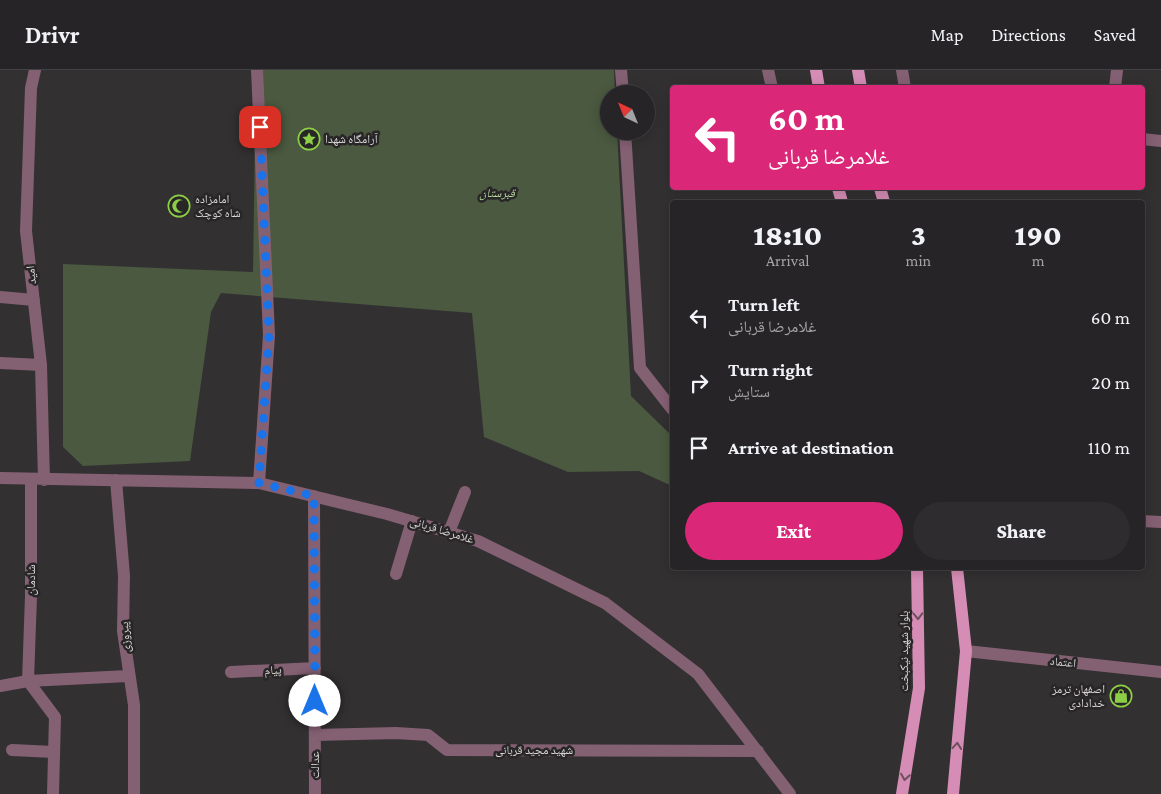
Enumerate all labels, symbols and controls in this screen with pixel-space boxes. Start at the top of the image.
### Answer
text: Drivr [25,21,80,48]
text: Map [931,25,963,45]
text: Directions [991,25,1066,45]
text: Saved [1094,25,1136,45]
north arrow [600,85,655,140]
map controls [600,85,655,140]
text: 60 m [768,99,845,138]
icon: left [685,105,750,170]
pin [239,106,281,148]
icon: arrive [246,113,274,141]
place icon: آرامگاه شهدا [297,127,321,151]
place label: آرامگاه شهدا [325,132,378,146]
text: غلامرضا قربانی [768,144,889,169]
park label: قبرستان [479,186,516,201]
place label: امامزاده شاه کوچک [195,192,241,220]
mosque icon: امامزاده شاه کوچک [167,194,191,218]
text: 18:10 [753,218,822,251]
text: 3 [911,218,926,251]
text: 190 [1014,218,1062,251]
text: Arrival [766,252,810,269]
text: min [906,252,931,269]
text: m [1032,252,1045,269]
street label: امید [23,265,39,285]
text: Turn left [728,294,800,315]
icon: left [685,304,713,332]
text: 60 m [1091,307,1130,328]
text: غلامرضا قربانی [728,318,816,335]
text: Turn right [728,359,813,380]
icon: right [685,369,713,397]
text: 20 m [1091,372,1130,393]
text: ستایش [728,383,770,400]
icon: arrive [685,434,713,462]
text: Arrive at destination [728,437,894,458]
text: 110 m [1088,437,1130,458]
button: Exit [685,502,903,560]
button: Share [913,502,1130,560]
street label: غلامرضا قربانی [408,514,476,547]
street label: شادمان [24,564,38,596]
street label: بلوار شهید نیکبخت [897,611,911,691]
one-way arrow [913,612,923,620]
street label: پیروزی [117,621,133,653]
street label: اعتماد [1049,654,1077,670]
street label: پیام [264,663,283,678]
position arrow [288,674,340,726]
place label: اصفهان ترمز خدادادی [1051,682,1105,710]
shop icon: اصفهان ترمز خدادادی [1109,684,1133,708]
one-way arrow [952,741,963,749]
street label: شهید مجید قربانی [495,743,573,757]
street label: عدالت [308,752,322,778]
one-way arrow [900,773,910,782]

